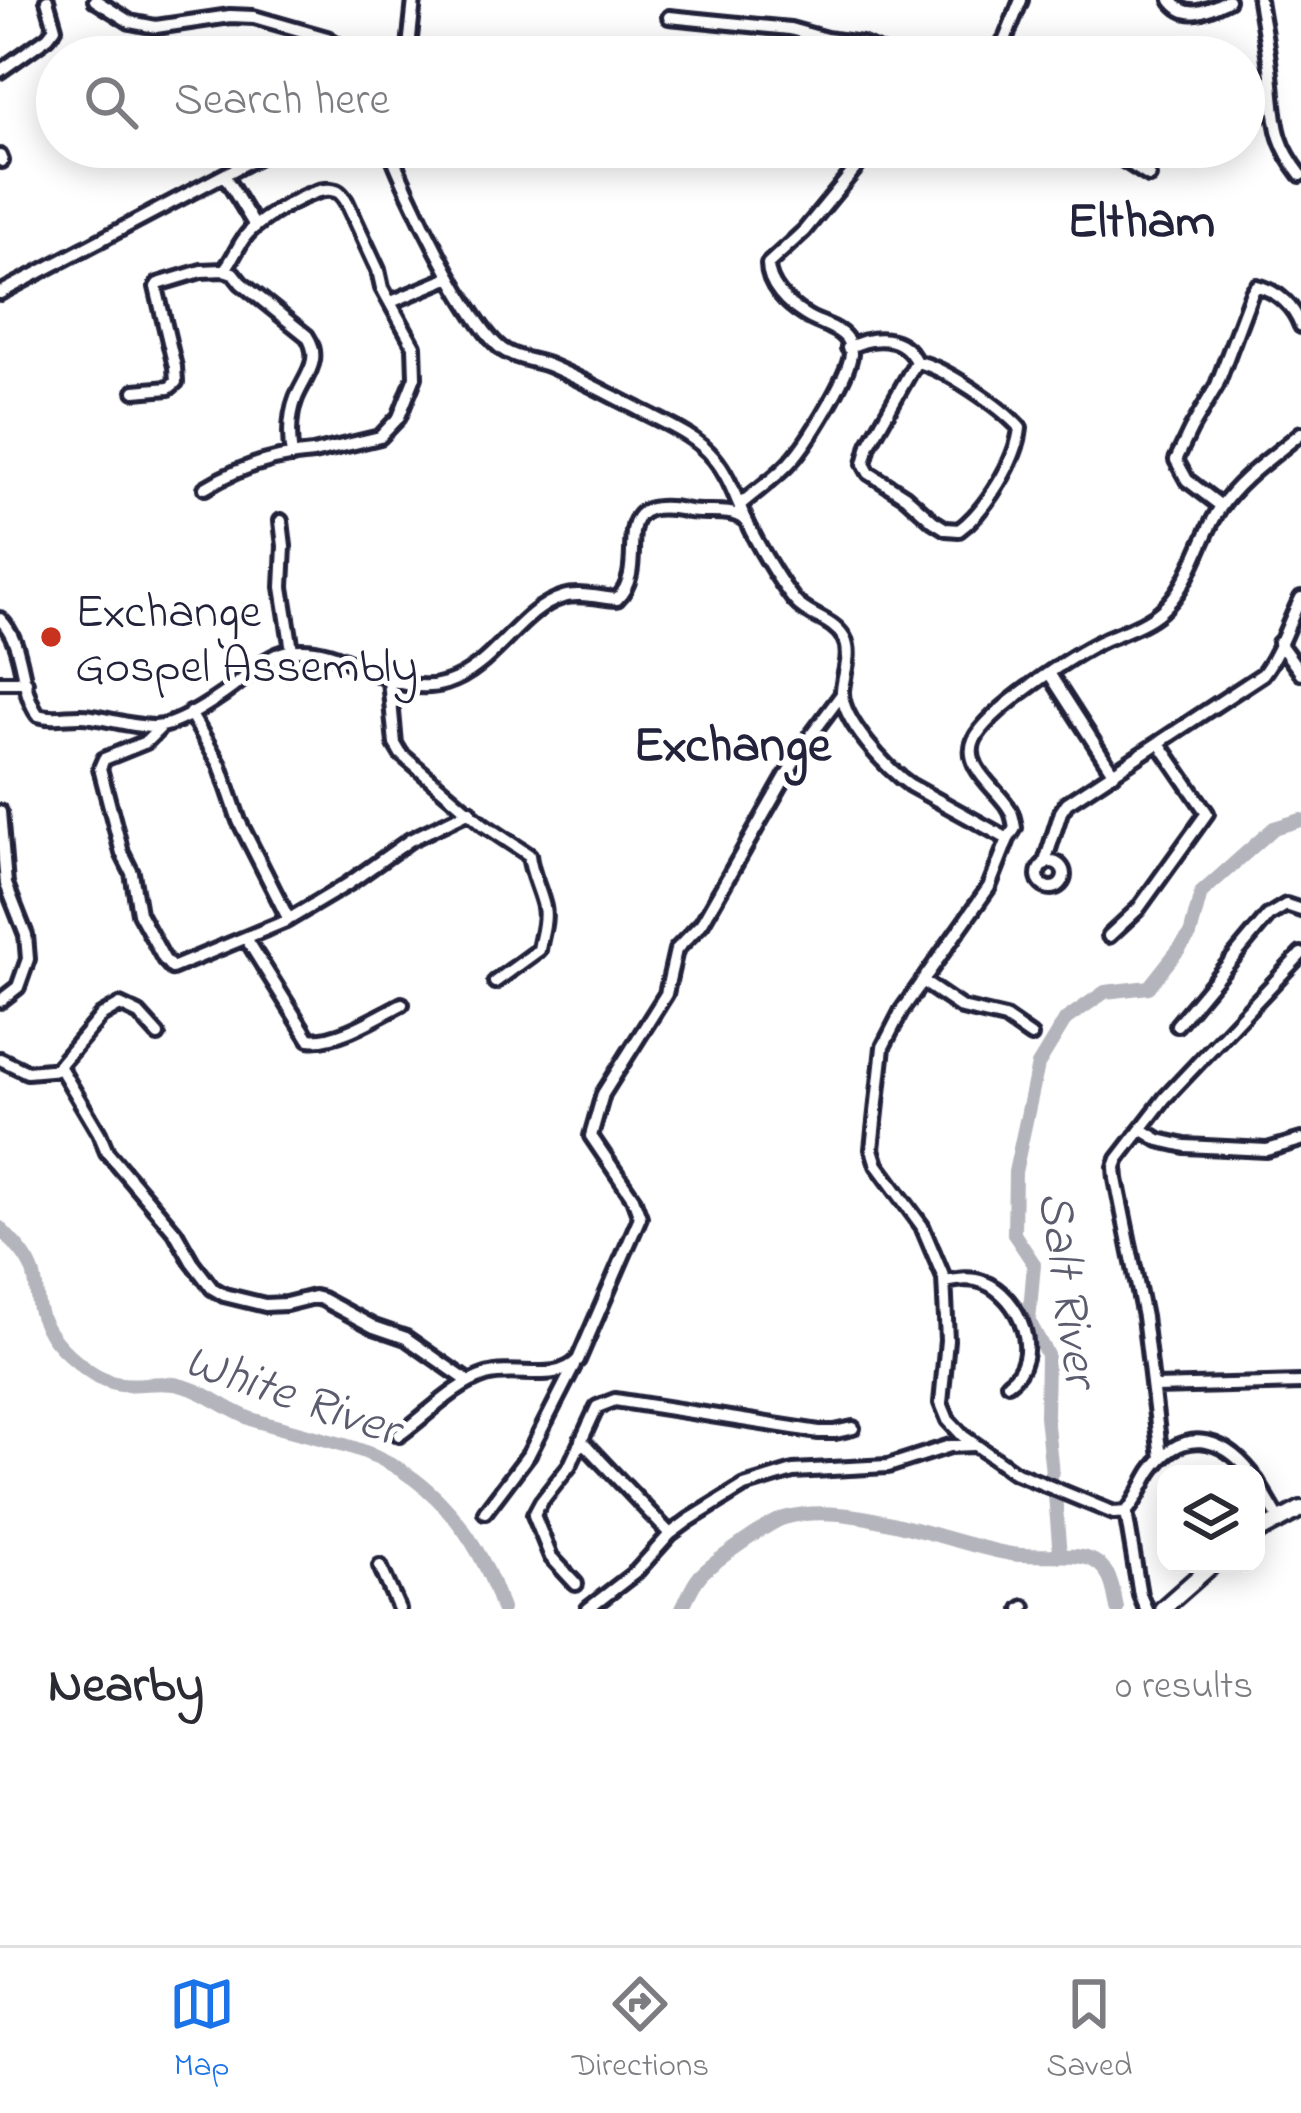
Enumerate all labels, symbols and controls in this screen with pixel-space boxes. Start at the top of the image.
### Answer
search box [36,36,1265,168]
icon: search [78,69,144,135]
text: Search here [174,69,390,135]
district label: Eltham [1067,186,1215,261]
place label: Exchange Gospel Assembly [75,579,418,704]
marker: Exchange Gospel Assembly [38,624,64,650]
district label: Exchange [633,710,832,786]
water label: Salt River [1015,1187,1117,1397]
water label: White River [174,1325,415,1471]
map controls [1157,1465,1265,1573]
button: layers [1157,1465,1265,1573]
text: Nearby [48,1650,204,1725]
text: 0 results [1115,1659,1253,1716]
tab: Map [169,1971,235,2091]
tab: Directions [572,1971,709,2091]
tab: Saved [1046,1971,1132,2091]

